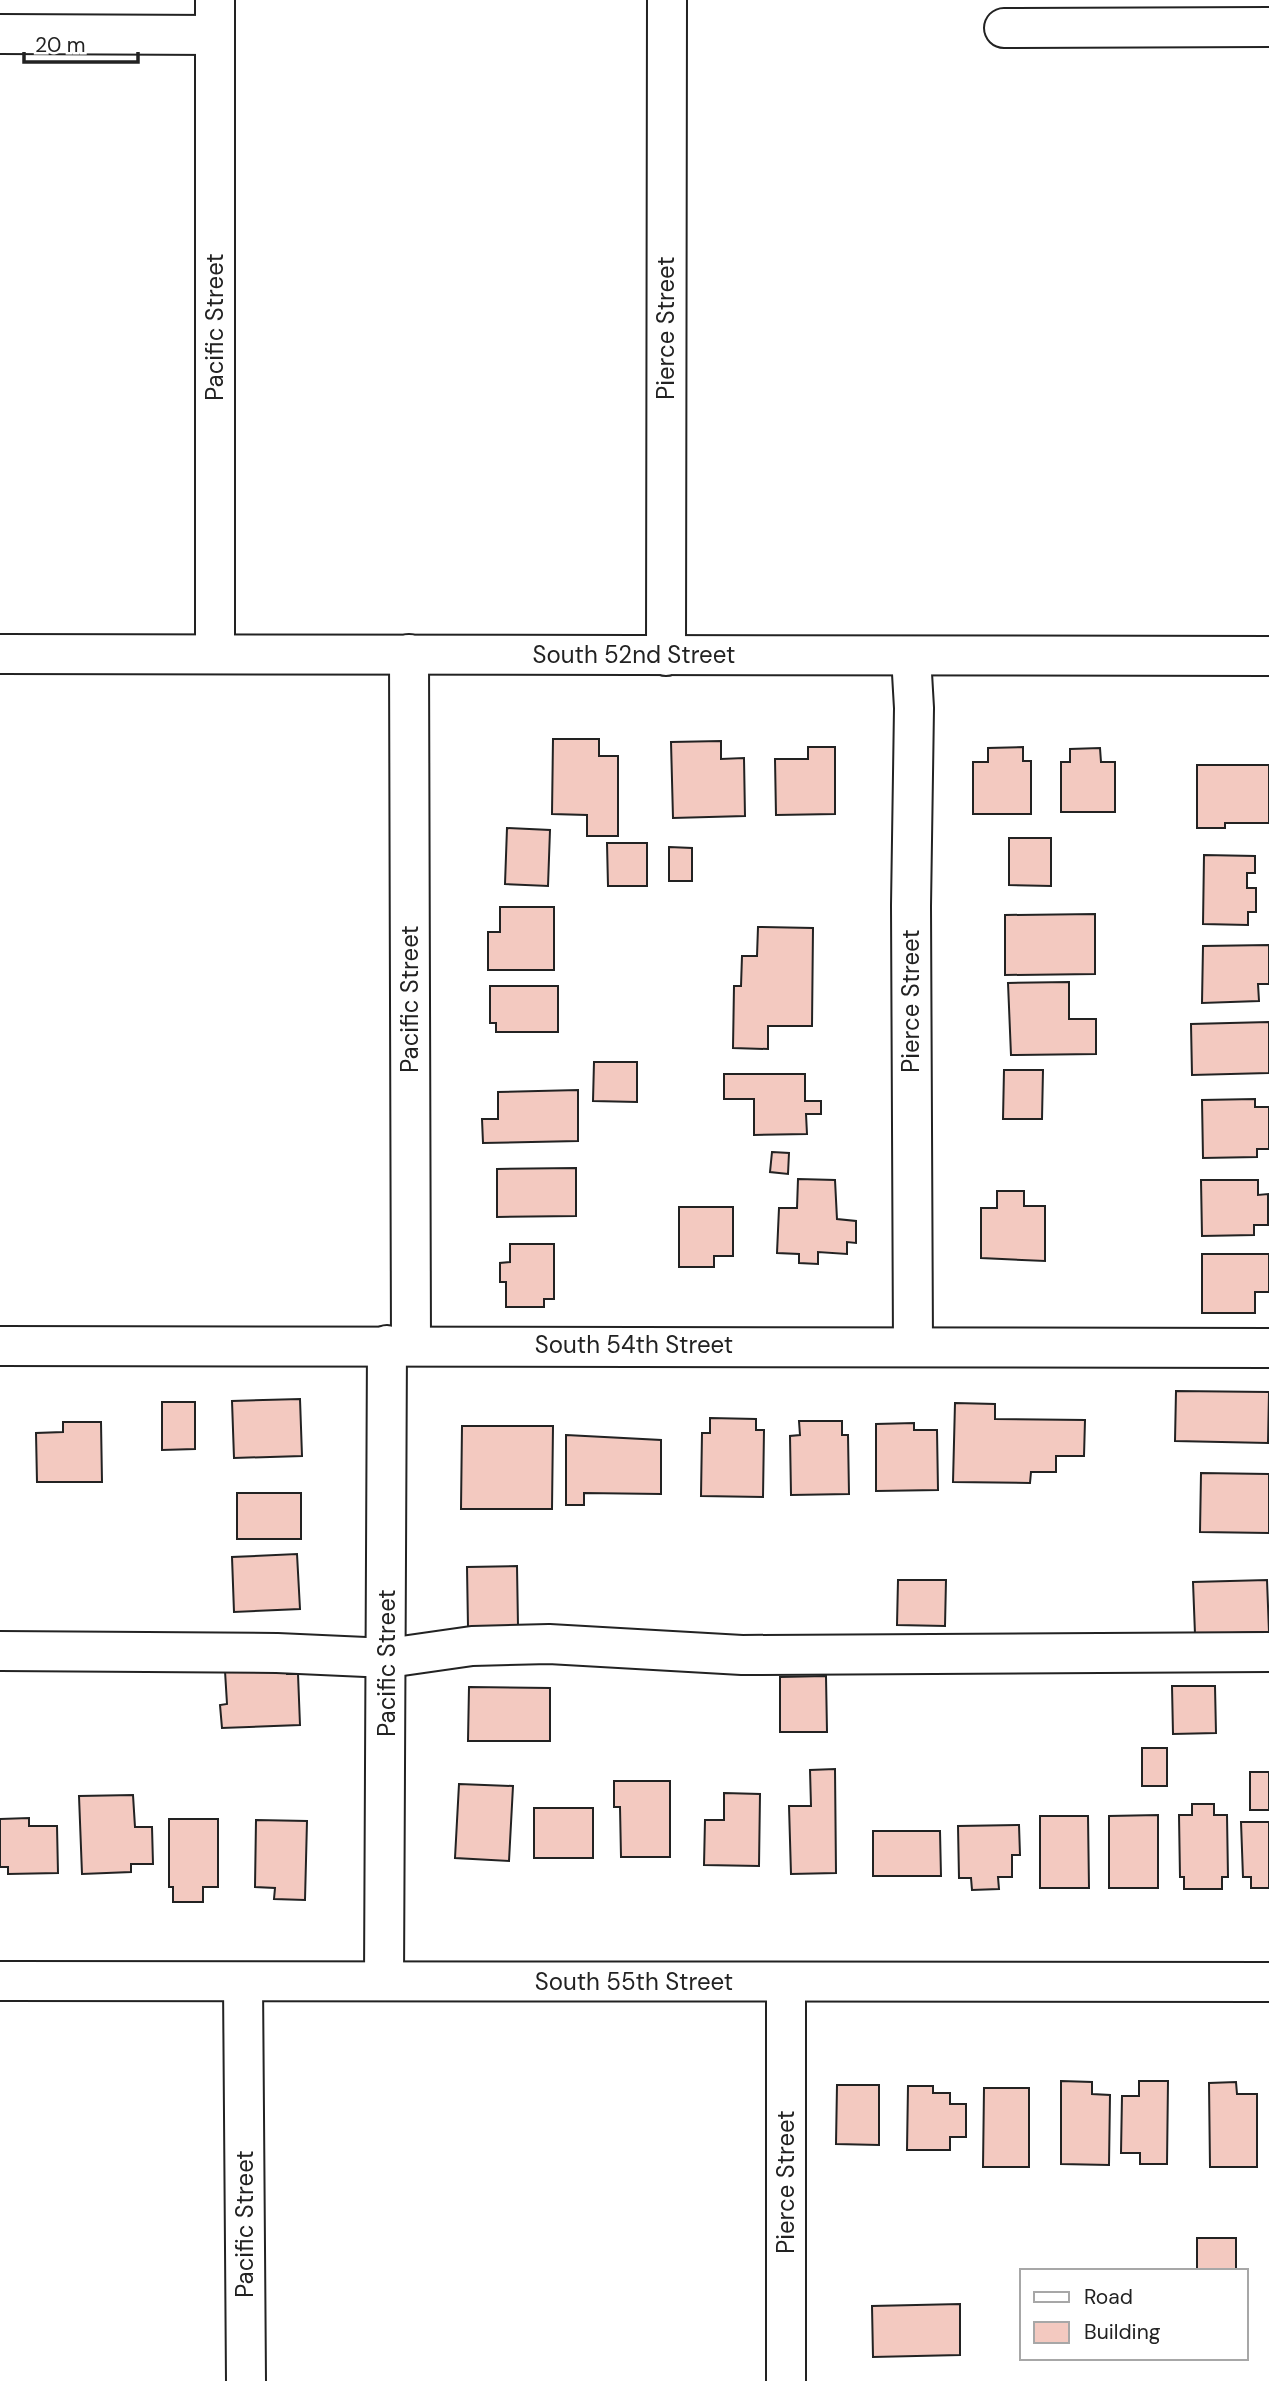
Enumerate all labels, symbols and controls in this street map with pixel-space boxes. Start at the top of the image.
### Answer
scale bar [24,21,138,65]
text: 20 m [35,31,86,59]
street label: Pacific Street [199,253,230,401]
street label: Pierce Street [650,256,681,400]
street label: South 52nd Street [533,639,735,670]
street label: Pacific Street [394,925,425,1073]
street label: Pierce Street [895,929,926,1073]
street label: South 54th Street [535,1329,733,1360]
street label: Pacific Street [371,1589,402,1737]
street label: South 55th Street [535,1966,733,1997]
street label: Pierce Street [770,2110,801,2254]
street label: Pacific Street [229,2150,260,2298]
legend [1020,2269,1248,2360]
text: Road [1084,2283,1133,2311]
text: Building [1084,2318,1161,2346]

